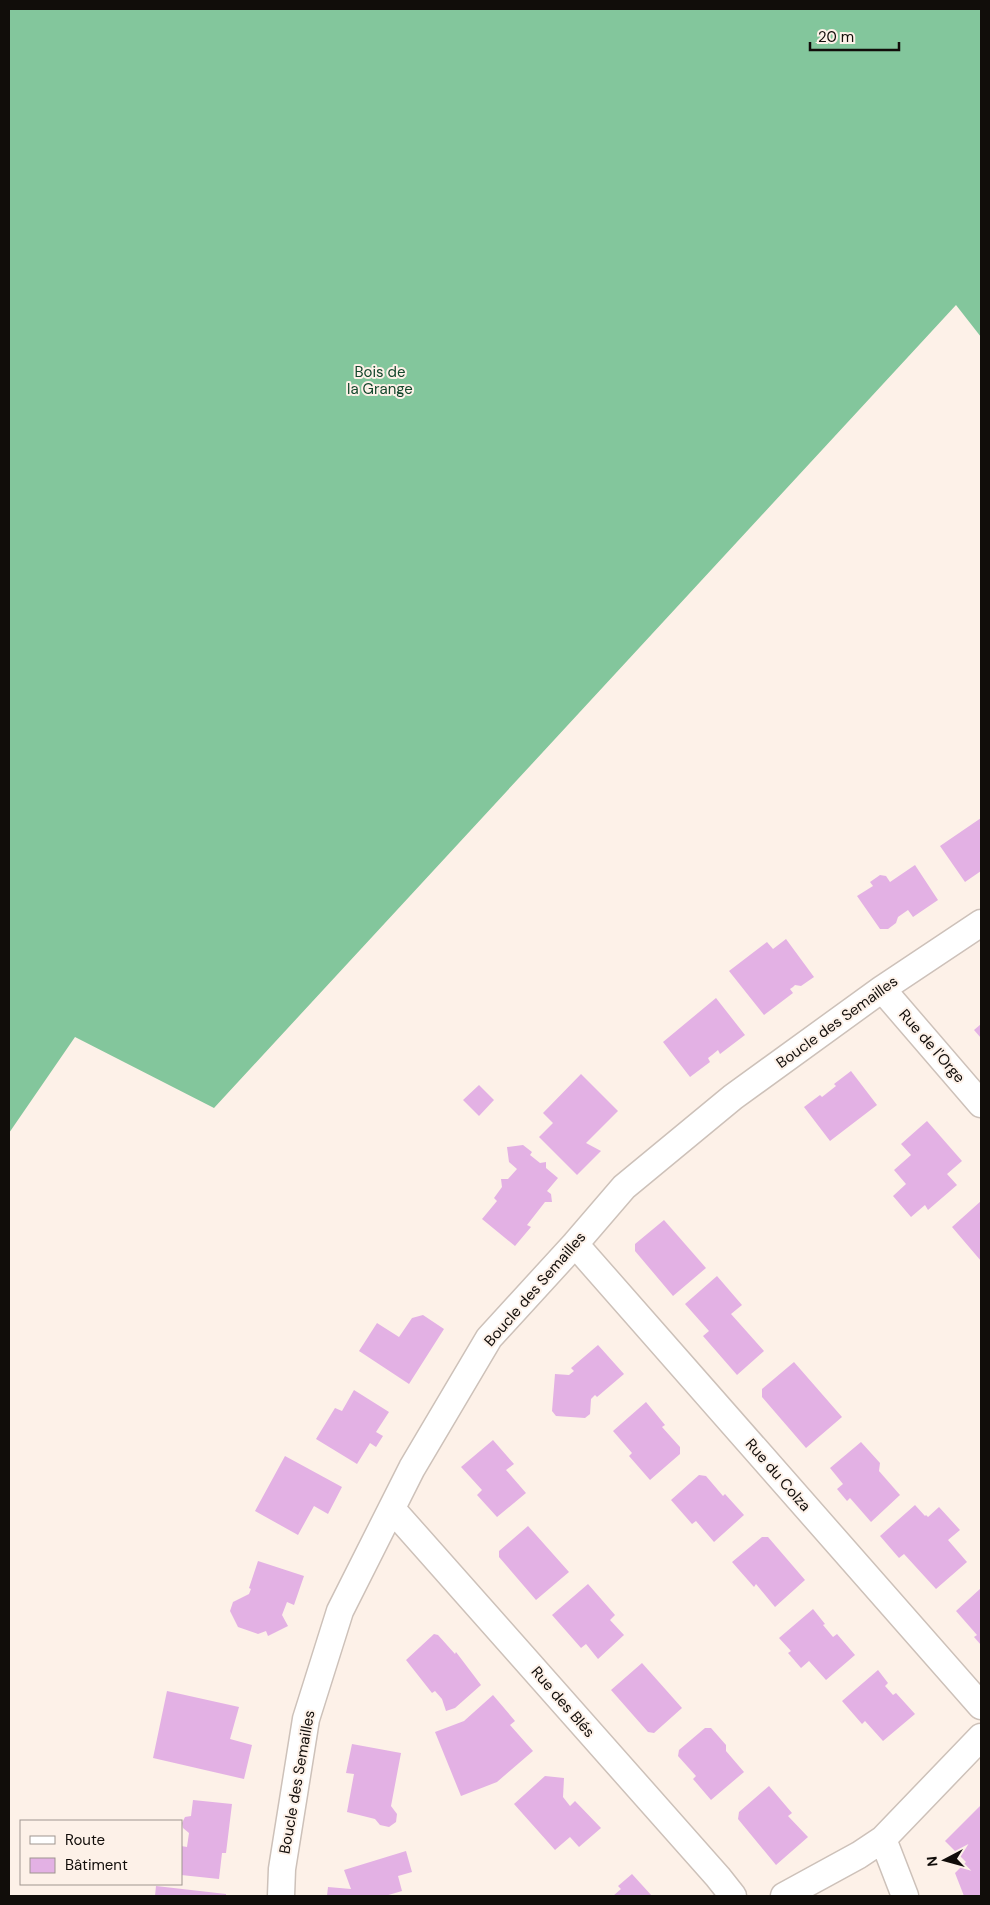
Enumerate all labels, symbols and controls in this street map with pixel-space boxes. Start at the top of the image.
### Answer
scale bar [810,20,899,52]
text: 20 m [818,27,854,47]
park label: Bois de la Grange [347,362,413,399]
street label: Boucle des Semailles [772,971,902,1073]
street label: Rue de l'Orge [895,1005,969,1087]
street label: Boucle des Semailles [480,1228,590,1350]
street label: Rue du Colza [741,1434,815,1516]
street label: Rue des Blés [527,1662,599,1742]
street label: Boucle des Semailles [275,1709,319,1855]
legend [20,1820,182,1885]
text: Route [65,1830,105,1850]
north arrow [920,1835,970,1885]
text: Bâtiment [65,1855,128,1875]
text: N [923,1855,942,1867]

